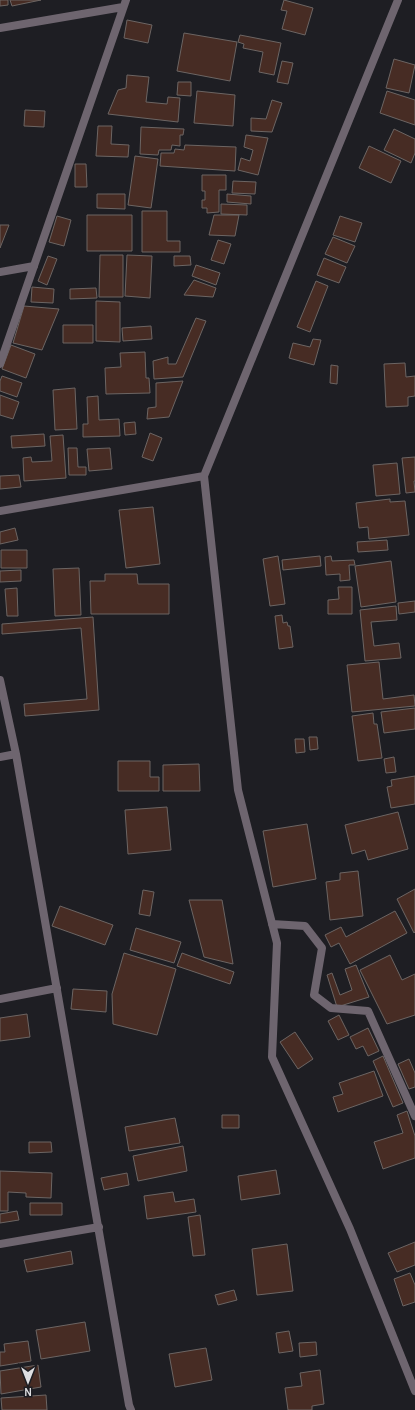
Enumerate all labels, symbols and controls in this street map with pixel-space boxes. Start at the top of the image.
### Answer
north arrow [8,1362,48,1402]
text: N [24,1385,32,1398]

